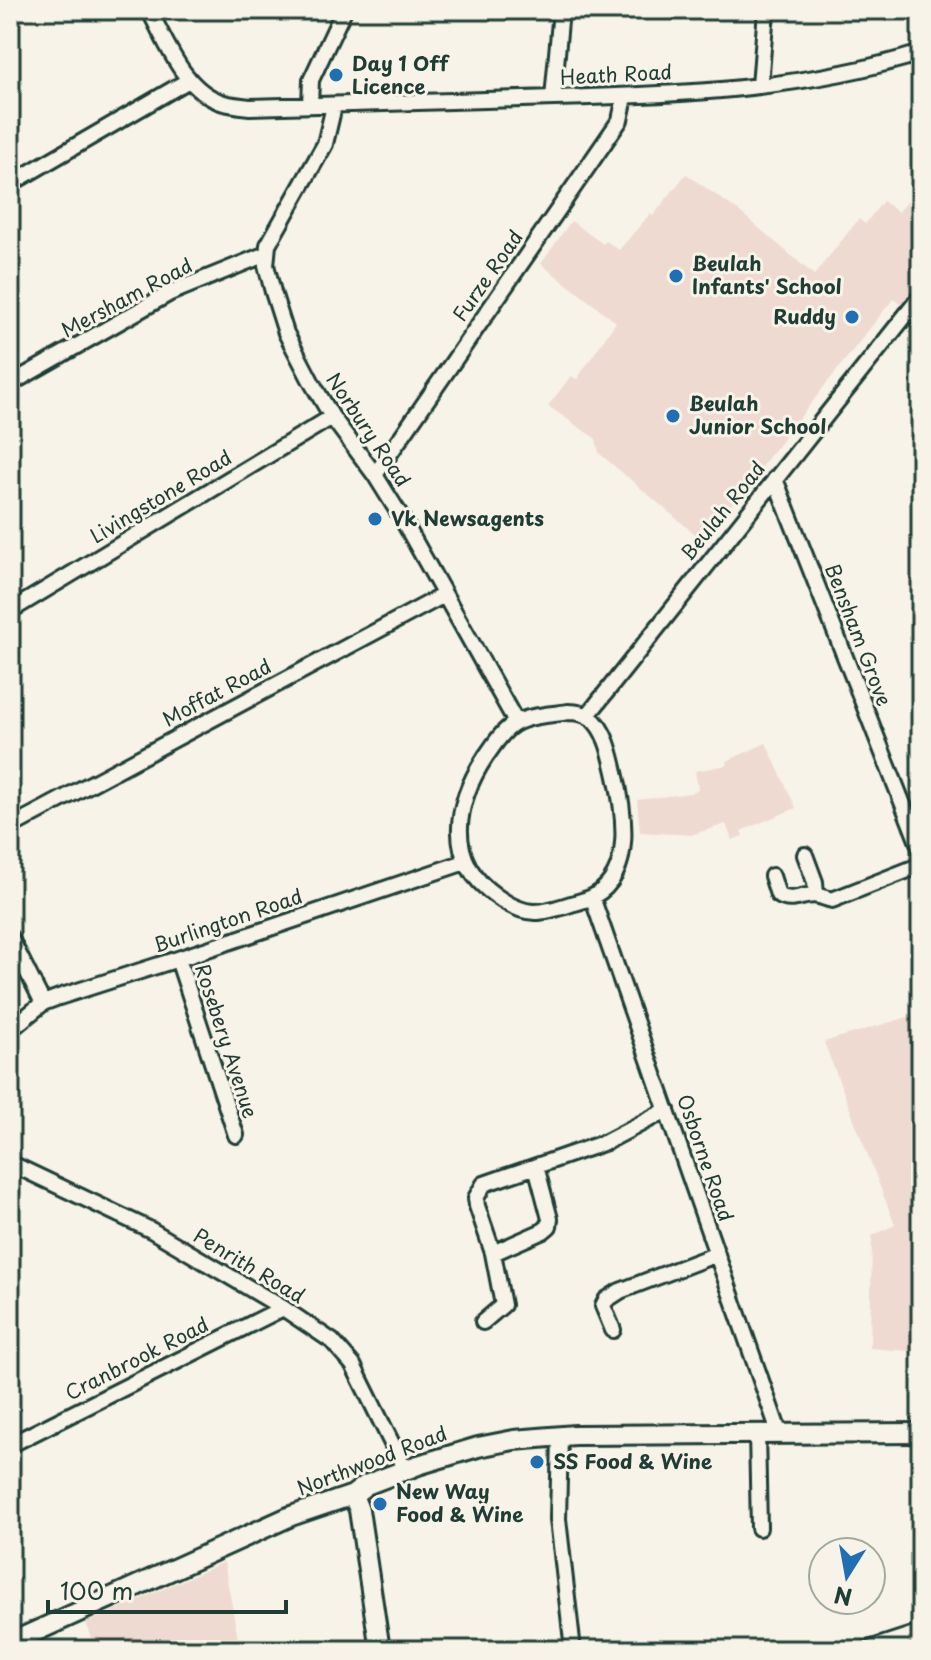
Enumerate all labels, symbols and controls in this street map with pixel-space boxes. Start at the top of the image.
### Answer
place label: Day 1 Off Licence [352,48,450,101]
street label: Heath Road [559,56,673,92]
marker: Day 1 Off Licence [327,66,345,84]
street label: Furze Road [445,224,530,327]
place label: Beulah Infants' School [692,248,842,301]
street label: Mersham Road [55,250,198,344]
marker: Beulah Infants' School [667,267,685,285]
place label: Ruddy [774,301,836,331]
marker: Ruddy [843,308,861,326]
street label: Norbury Road [319,366,418,493]
place label: Beulah Junior School [689,388,826,441]
marker: Beulah Junior School [664,407,682,425]
street label: Livingstone Road [84,442,237,550]
street label: Beulah Road [673,454,772,567]
place label: Vk Newsagents [391,503,544,533]
marker: Vk Newsagents [366,510,384,528]
street label: Bensham Grove [818,559,900,710]
street label: Moffat Road [157,651,276,733]
street label: Burlington Road [149,881,306,960]
street label: Rosebery Avenue [188,960,266,1122]
street label: Osborne Road [670,1090,742,1225]
street label: Penrith Road [188,1220,311,1310]
street label: Cranbrook Road [59,1309,214,1407]
street label: Northwood Road [292,1418,451,1503]
place label: SS Food & Wine [553,1446,712,1476]
marker: SS Food & Wine [528,1453,546,1471]
place label: New Way Food & Wine [396,1476,523,1529]
marker: New Way Food & Wine [371,1495,389,1513]
north arrow [807,1536,887,1616]
scale bar [48,1564,286,1614]
text: 100 m [60,1572,133,1608]
text: N [831,1579,855,1615]

